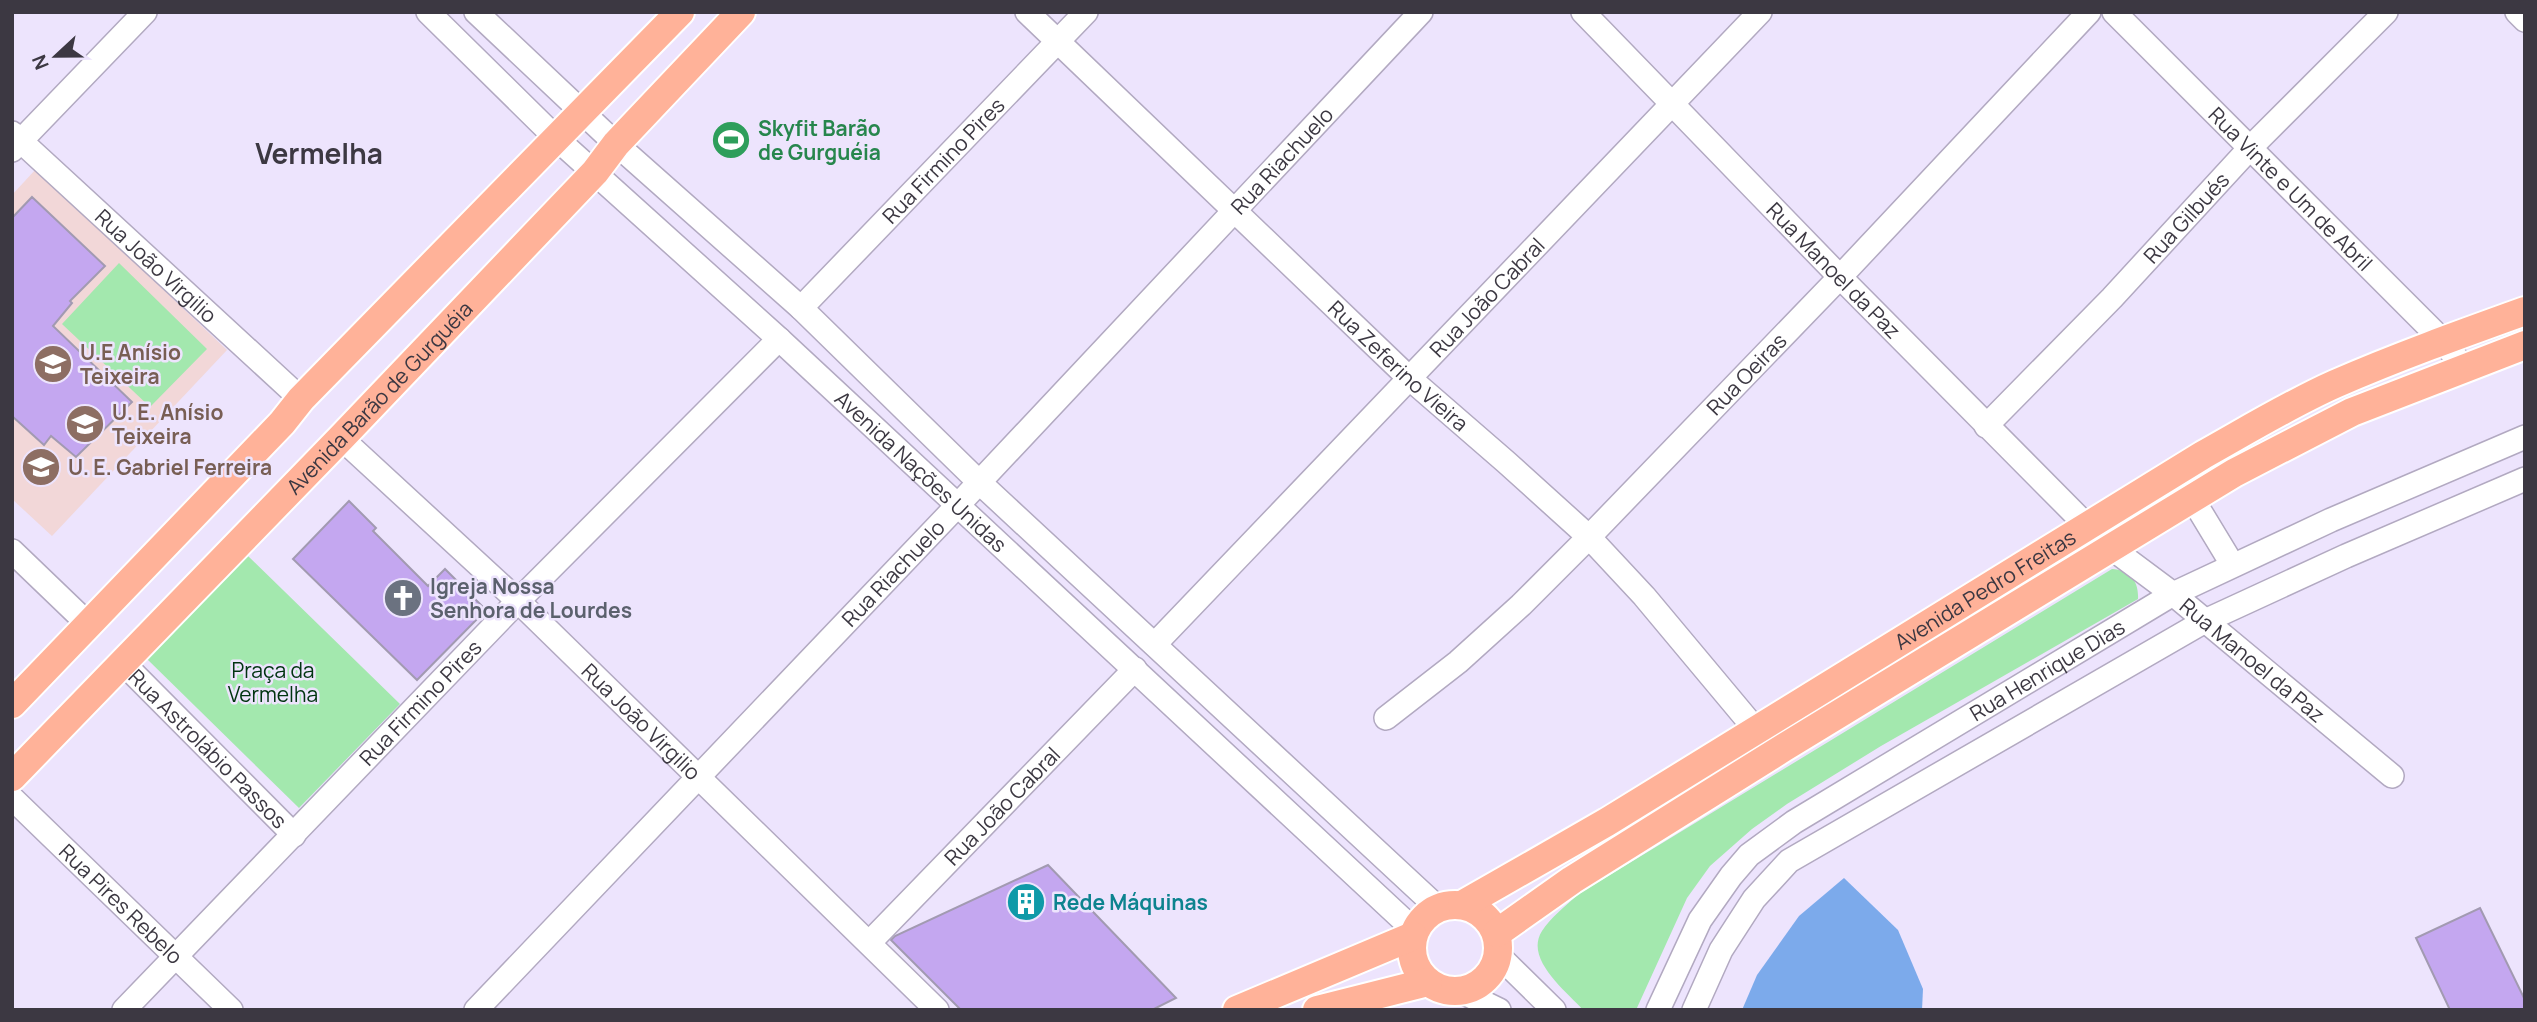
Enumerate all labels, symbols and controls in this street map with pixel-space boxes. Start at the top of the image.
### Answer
north arrow [21,21,91,91]
text: N [26,51,55,74]
street label: Rua Firmino Pires [876,91,1010,229]
street label: Rua Riachuelo [1224,101,1339,220]
street label: Rua Vinte e Um de Abril [2203,101,2379,277]
place label: Skyfit Barão de Gurguéia [758,114,881,166]
sports icon: Skyfit Barão de Gurguéia [710,119,752,161]
district label: Vermelha [255,134,383,172]
street label: Rua Gilbués [2137,166,2235,269]
street label: Rua Manoel da Paz [1761,196,1907,344]
street label: Rua João Virgilio [89,203,223,329]
street label: Rua João Cabral [1423,232,1551,363]
street label: Rua Zeferino Vieira [1322,294,1474,437]
street label: Avenida Barão de Gurguéia [280,295,478,500]
street label: Rua Oeiras [1700,327,1793,421]
place label: U.E Anísio Teixeira [80,338,181,390]
school or university icon: U.E Anísio Teixeira [32,343,74,385]
street label: Avenida Nações Unidas [829,384,1013,558]
place label: U. E. Anísio Teixeira [112,398,224,450]
school or university icon: U. E. Anísio Teixeira [64,403,106,445]
school or university icon: U. E. Gabriel Ferreira [20,446,62,488]
place label: U. E. Gabriel Ferreira [68,453,272,481]
street label: Rua Riachuelo [835,514,951,633]
street label: Avenida Pedro Freitas [1889,523,2081,656]
place label: Igreja Nossa Senhora de Lourdes [430,572,632,624]
church icon: Igreja Nossa Senhora de Lourdes [382,577,424,619]
street label: Rua Manoel da Paz [2174,592,2331,729]
street label: Rua Henrique Dias [1964,612,2130,727]
street label: Rua Firmino Pires [353,633,487,772]
park label: Praça da Vermelha [228,656,318,708]
street label: Rua João Virgilio [576,657,707,786]
street label: Rua Astrolábio Passos [123,663,293,834]
street label: Rua João Cabral [938,741,1066,871]
street label: Rua Pires Rebelo [53,837,189,970]
building icon: Rede Máquinas [1005,881,1047,923]
place label: Rede Máquinas [1053,888,1208,916]

